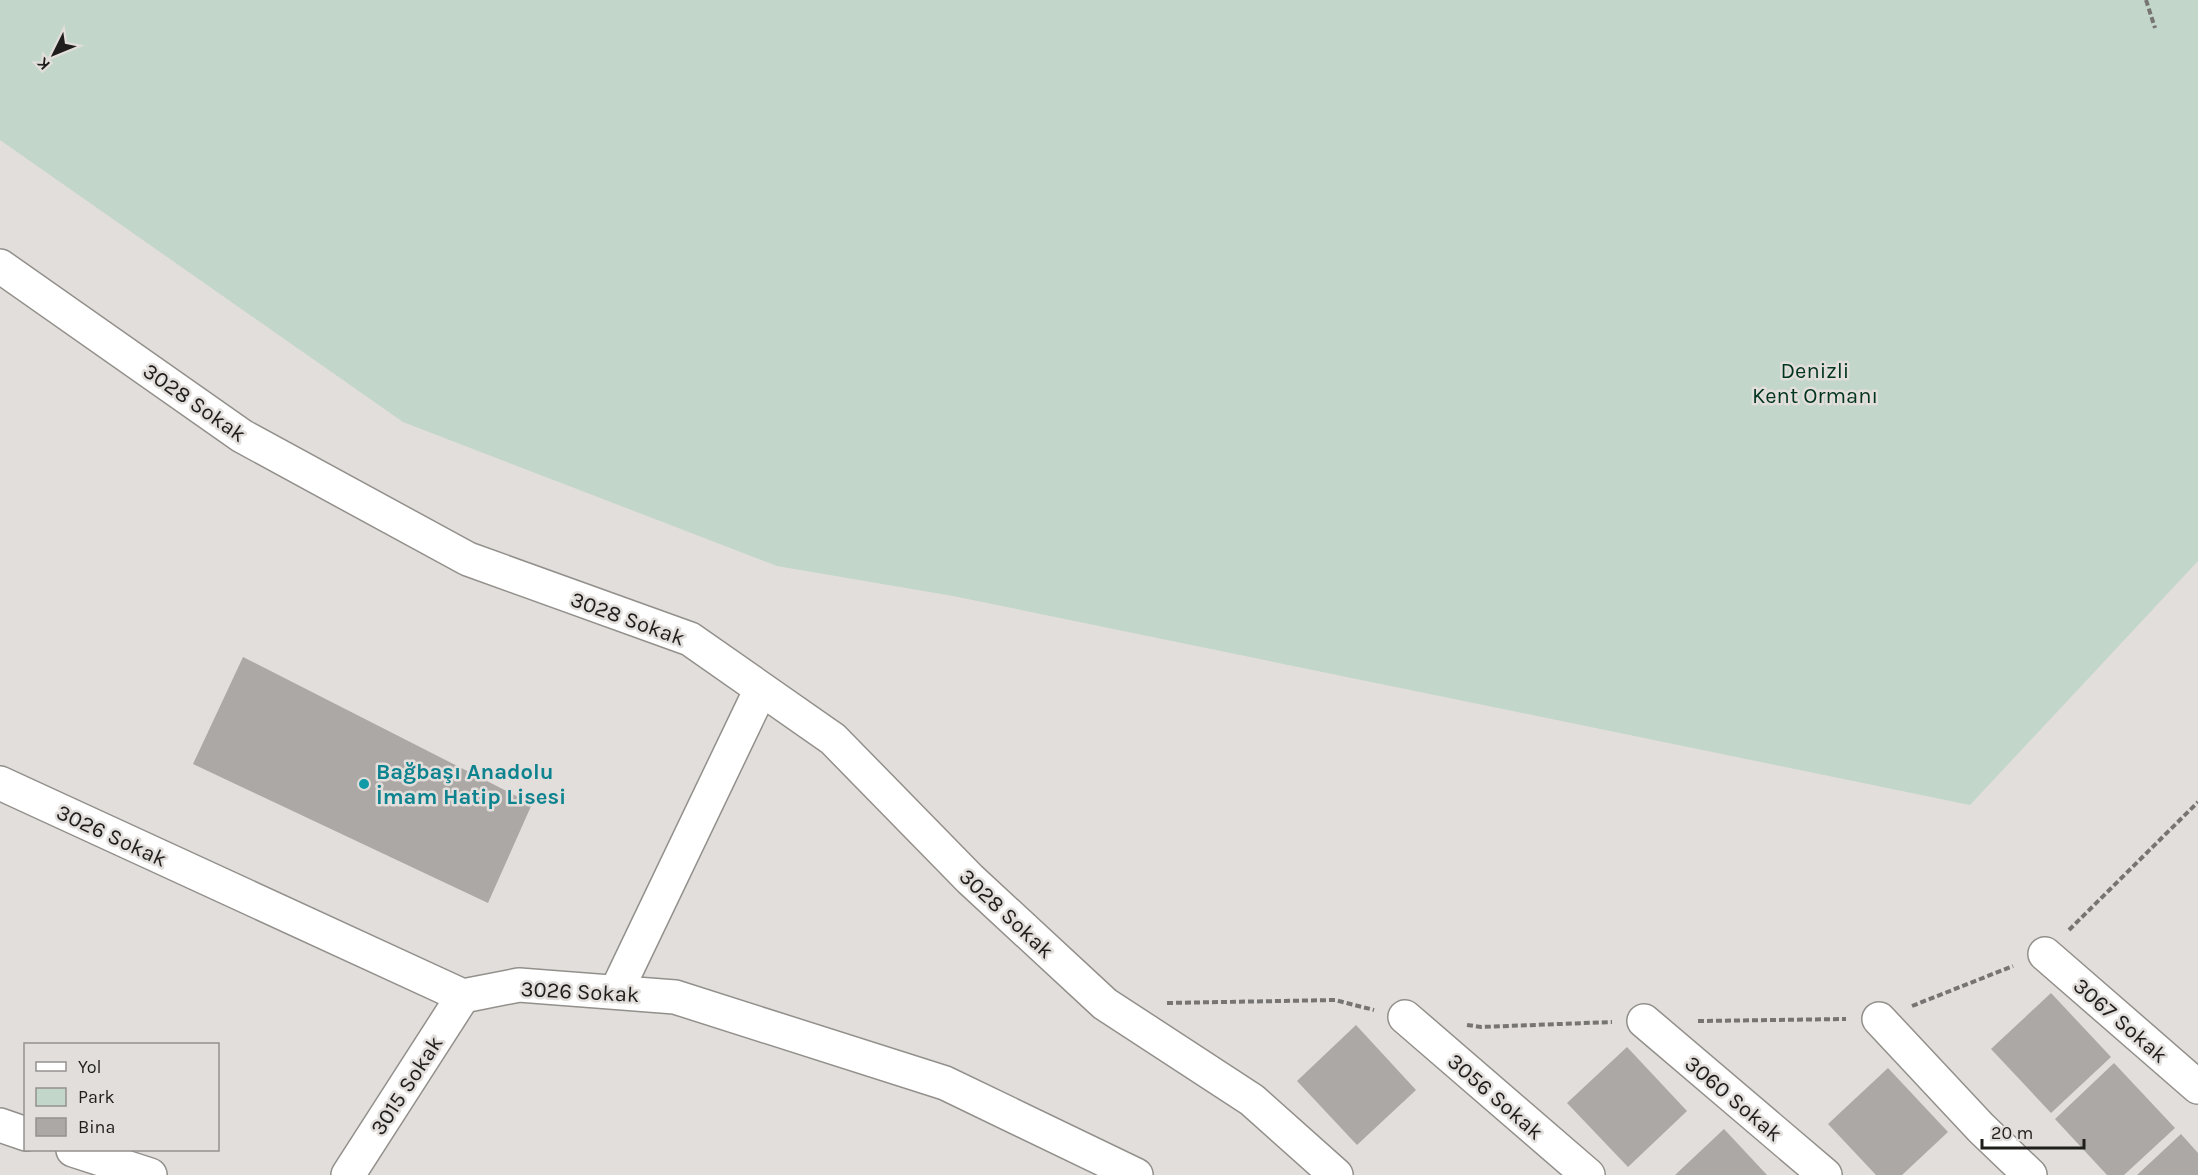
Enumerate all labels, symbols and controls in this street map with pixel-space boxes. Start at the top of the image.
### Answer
north arrow [24,24,84,84]
text: K [33,53,54,74]
street label: 3028 Sokak [138,358,251,448]
park label: Denizli Kent Ormanı [1752,358,1878,409]
street label: 3028 Sokak [567,586,688,652]
place label: Bağbaşı Anadolu İmam Hatip Lisesi [376,759,566,810]
marker: Bağbaşı Anadolu İmam Hatip Lisesi [357,777,371,791]
street label: 3026 Sokak [52,799,171,873]
street label: 3028 Sokak [954,863,1059,964]
street label: 3067 Sokak [2068,973,2173,1069]
street label: 3026 Sokak [520,976,640,1008]
street label: 3015 Sokak [365,1031,449,1140]
legend [24,1043,219,1151]
street label: 3056 Sokak [1442,1048,1549,1145]
street label: 3060 Sokak [1679,1051,1787,1147]
text: Yol [78,1056,102,1078]
text: Park [78,1086,115,1108]
scale bar [1982,1112,2084,1150]
text: Bina [78,1116,115,1138]
text: 20 m [1991,1122,2033,1144]

